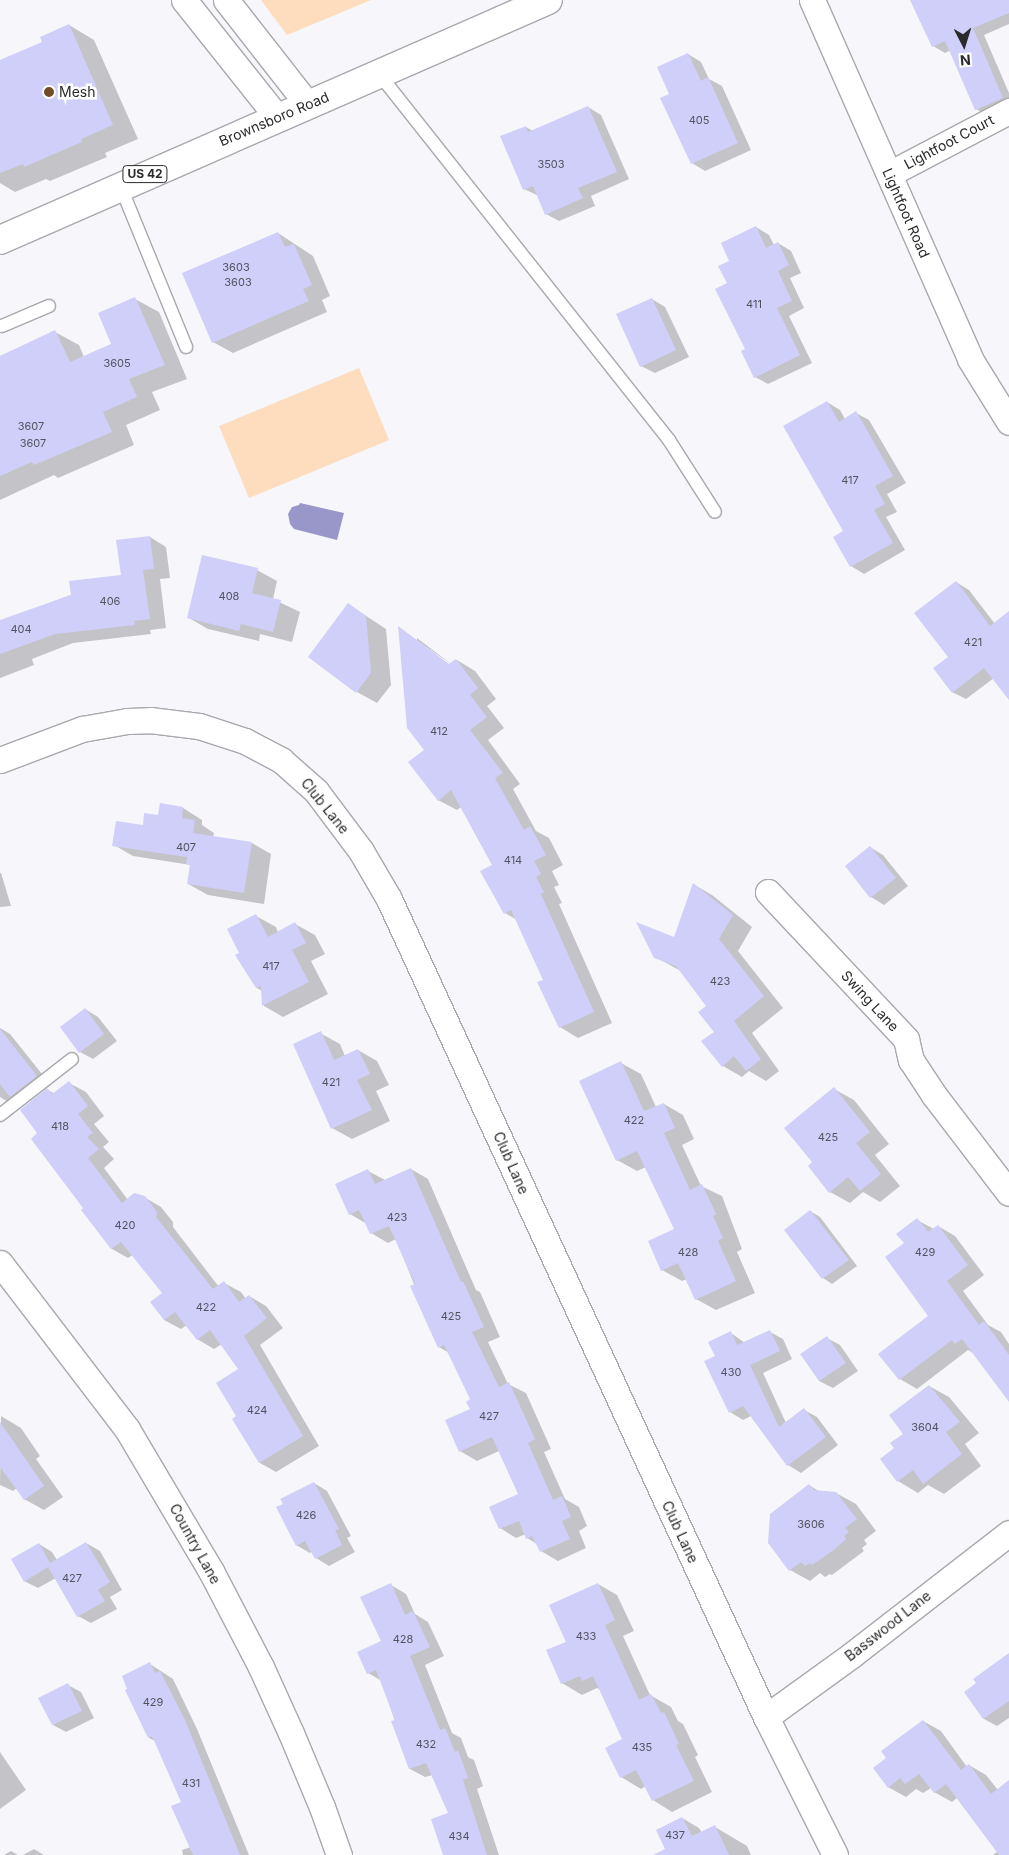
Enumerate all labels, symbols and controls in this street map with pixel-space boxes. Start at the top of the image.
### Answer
north arrow [939,20,989,70]
text: N [959,52,971,69]
place label: Mesh [59,84,95,100]
marker: Mesh [43,86,55,98]
street label: Brownsboro Road [217,88,331,150]
street label: Lightfoot Court [901,111,997,173]
house number: 405 [689,113,709,127]
house number: 3503 [537,157,565,171]
road number: US 42 [121,164,169,183]
street label: Lightfoot Road [879,166,933,260]
house number: 3603 [222,260,250,274]
house number: 3603 [224,275,252,289]
house number: 411 [746,297,762,311]
house number: 3605 [103,356,131,370]
house number: 3607 [18,419,44,433]
house number: 3607 [20,436,46,450]
house number: 417 [841,473,859,487]
house number: 408 [219,589,239,603]
house number: 406 [100,594,120,608]
house number: 404 [10,622,32,636]
house number: 421 [964,635,982,649]
house number: 412 [430,724,448,738]
street label: Club Lane [298,775,352,837]
house number: 407 [176,840,196,854]
house number: 414 [504,853,522,867]
house number: 417 [262,959,280,973]
street label: Swing Lane [838,967,902,1035]
house number: 423 [710,974,730,988]
house number: 421 [322,1075,340,1089]
house number: 422 [624,1113,644,1127]
house number: 418 [51,1119,69,1133]
street label: Club Lane [490,1129,532,1197]
house number: 425 [818,1130,838,1144]
house number: 423 [387,1210,407,1224]
house number: 420 [115,1218,135,1232]
house number: 428 [678,1245,698,1259]
house number: 429 [915,1245,935,1259]
house number: 422 [196,1300,216,1314]
house number: 425 [441,1309,461,1323]
house number: 430 [721,1365,741,1379]
house number: 424 [247,1403,267,1417]
house number: 427 [479,1409,499,1423]
house number: 3604 [911,1420,939,1434]
street label: Club Lane [658,1498,702,1566]
street label: Country Lane [166,1501,224,1587]
house number: 426 [296,1508,316,1522]
house number: 3606 [797,1517,825,1531]
house number: 427 [62,1571,82,1585]
street label: Basswood Lane [842,1587,934,1665]
house number: 433 [576,1629,596,1643]
house number: 428 [393,1632,413,1646]
house number: 429 [143,1695,163,1709]
house number: 432 [416,1737,436,1751]
house number: 435 [632,1740,652,1754]
house number: 431 [182,1776,200,1790]
house number: 437 [665,1828,685,1842]
house number: 434 [448,1829,470,1843]

